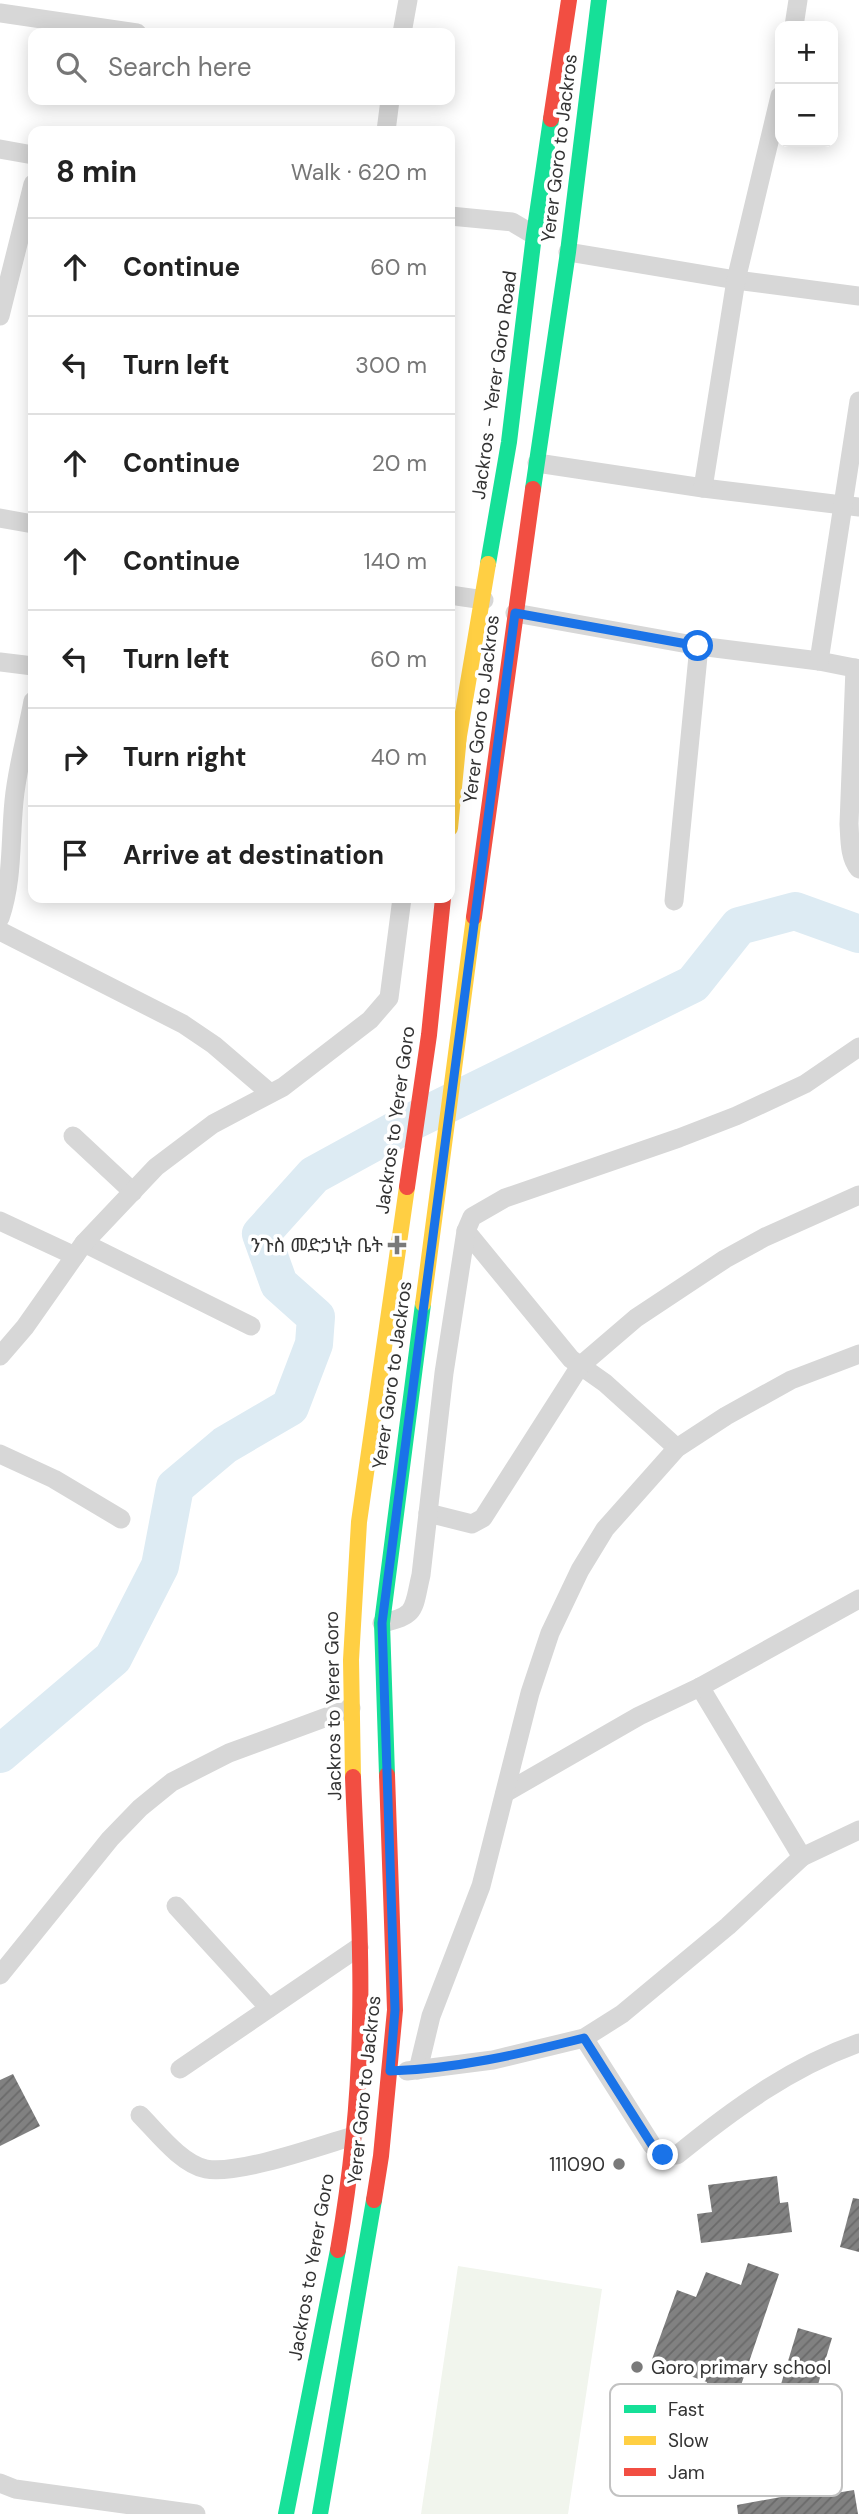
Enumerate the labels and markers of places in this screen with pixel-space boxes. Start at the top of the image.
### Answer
place label: ንጉስ መድኃኒት ቤት [251,1233,384,1258]
marker: ንጉስ መድኃኒት ቤት [389,1237,405,1253]
place label: 111090 [549,2152,605,2177]
marker: 111090 [611,2156,627,2172]
place label: Goro primary school [651,2355,831,2380]
marker: Goro primary school [629,2359,645,2375]

